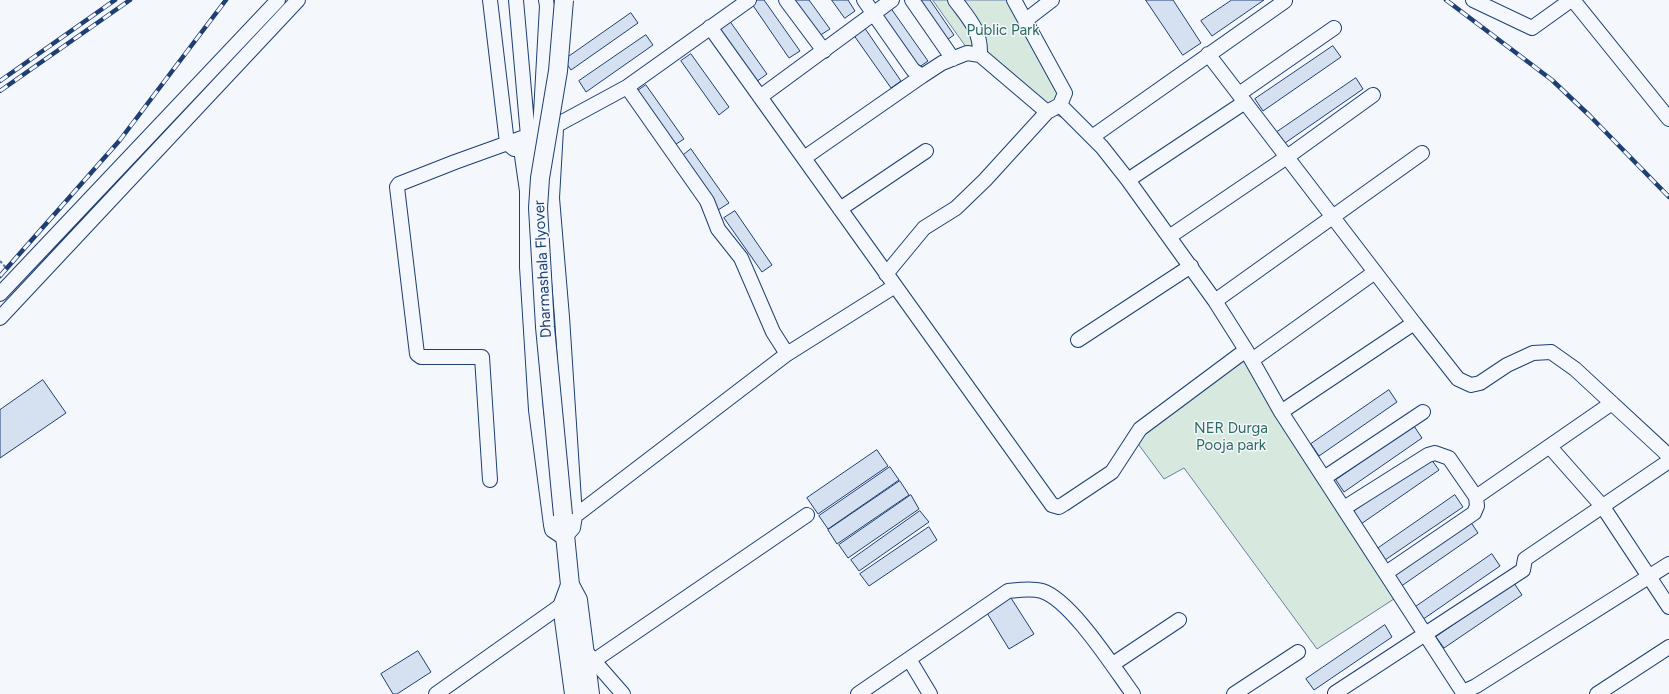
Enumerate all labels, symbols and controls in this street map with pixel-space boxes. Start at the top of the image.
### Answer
park label: Public Park [967,22,1039,40]
street label: Dharmashala Flyover [530,200,556,338]
park label: NER Durga Pooja park [1194,420,1268,455]

